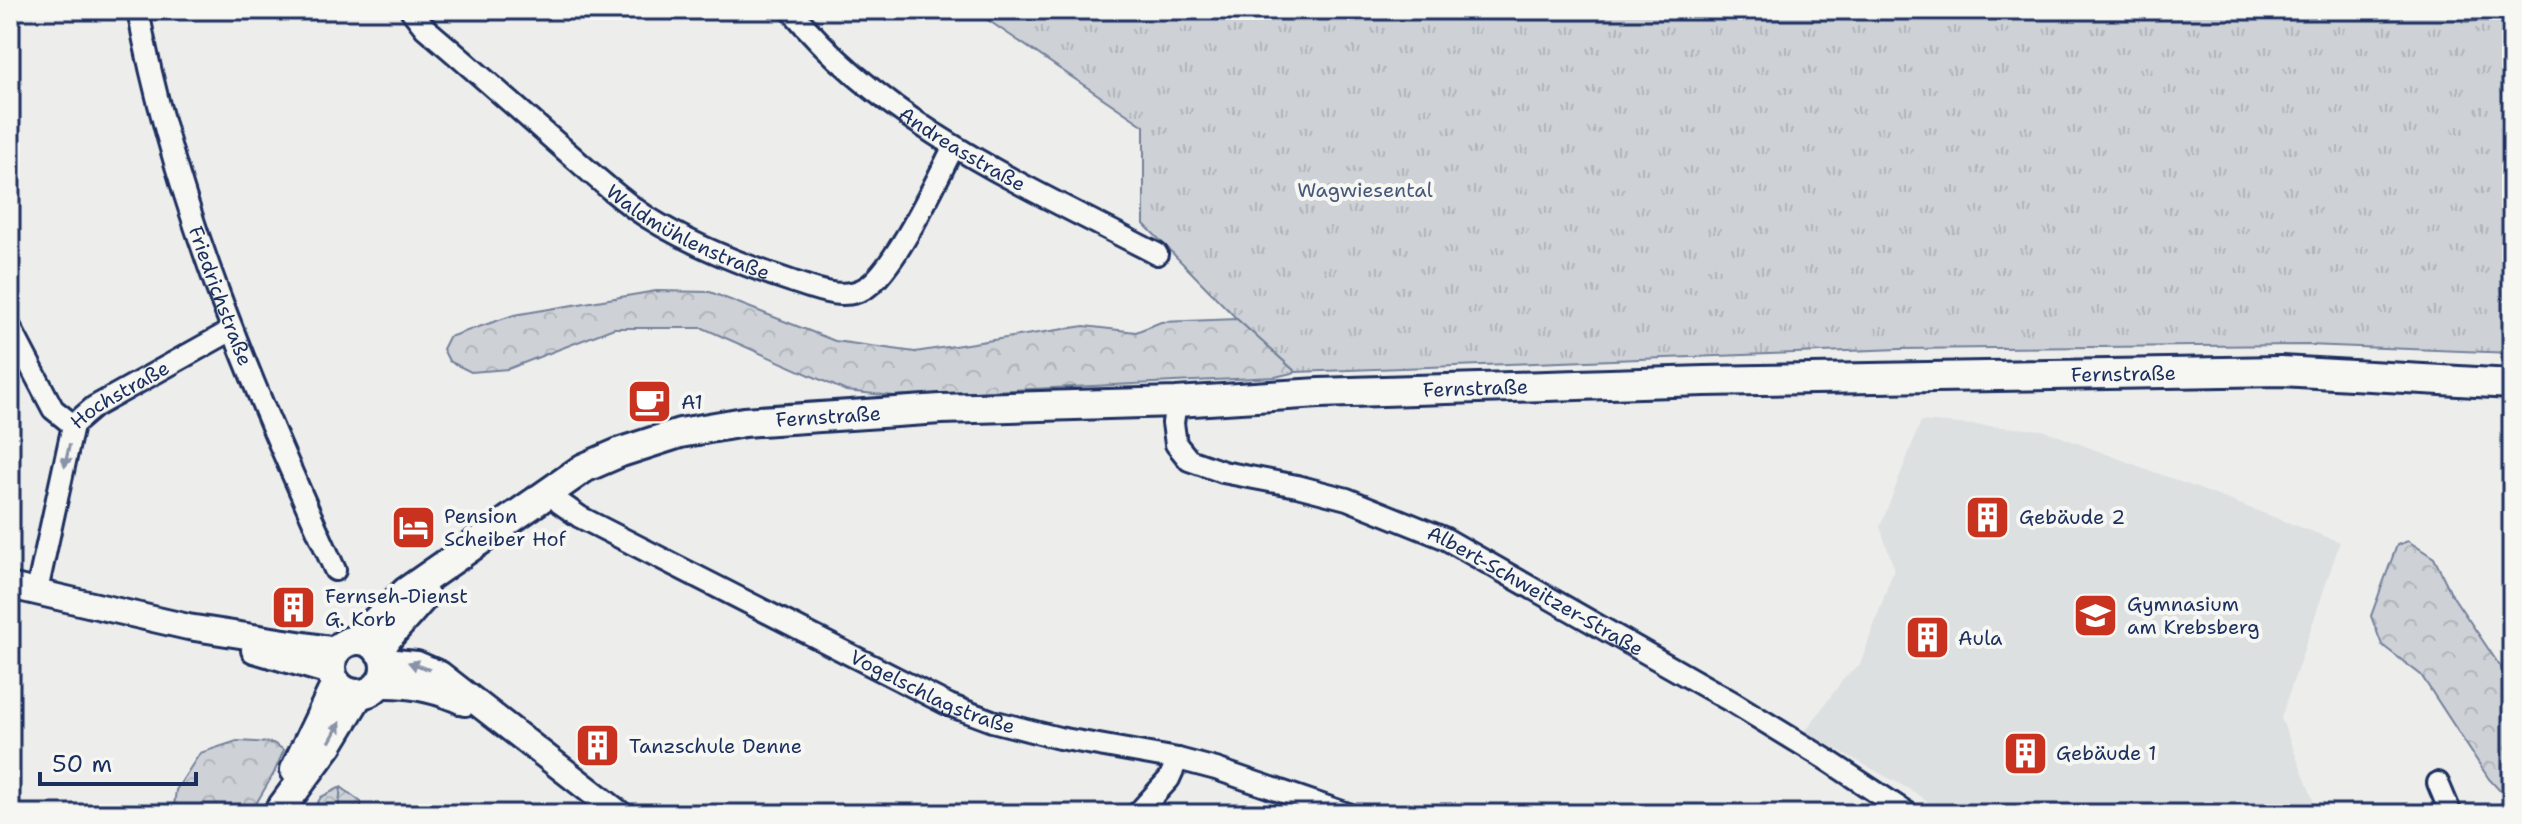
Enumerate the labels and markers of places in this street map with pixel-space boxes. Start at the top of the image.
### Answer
cafe icon: A1 [626,378,674,426]
place label: A1 [681,389,703,415]
building icon: Gebäude 2 [1964,493,2012,541]
hotel icon: Pension Scheiber Hof [389,503,437,551]
place label: Pension Scheiber Hof [444,503,567,552]
place label: Gebäude 2 [2019,504,2125,530]
place label: Fernseh-Dienst G. Korb [325,583,468,632]
building icon: Fernseh-Dienst G. Korb [270,584,318,632]
place label: Gymnasium am Krebsberg [2127,591,2260,640]
school or university icon: Gymnasium am Krebsberg [2072,592,2120,640]
building icon: Aula [1903,614,1951,662]
place label: Aula [1958,625,2003,651]
building icon: Tanzschule Denne [574,722,622,770]
building icon: Gebäude 1 [2001,729,2049,777]
place label: Tanzschule Denne [629,733,802,759]
place label: Gebäude 1 [2056,740,2157,766]

